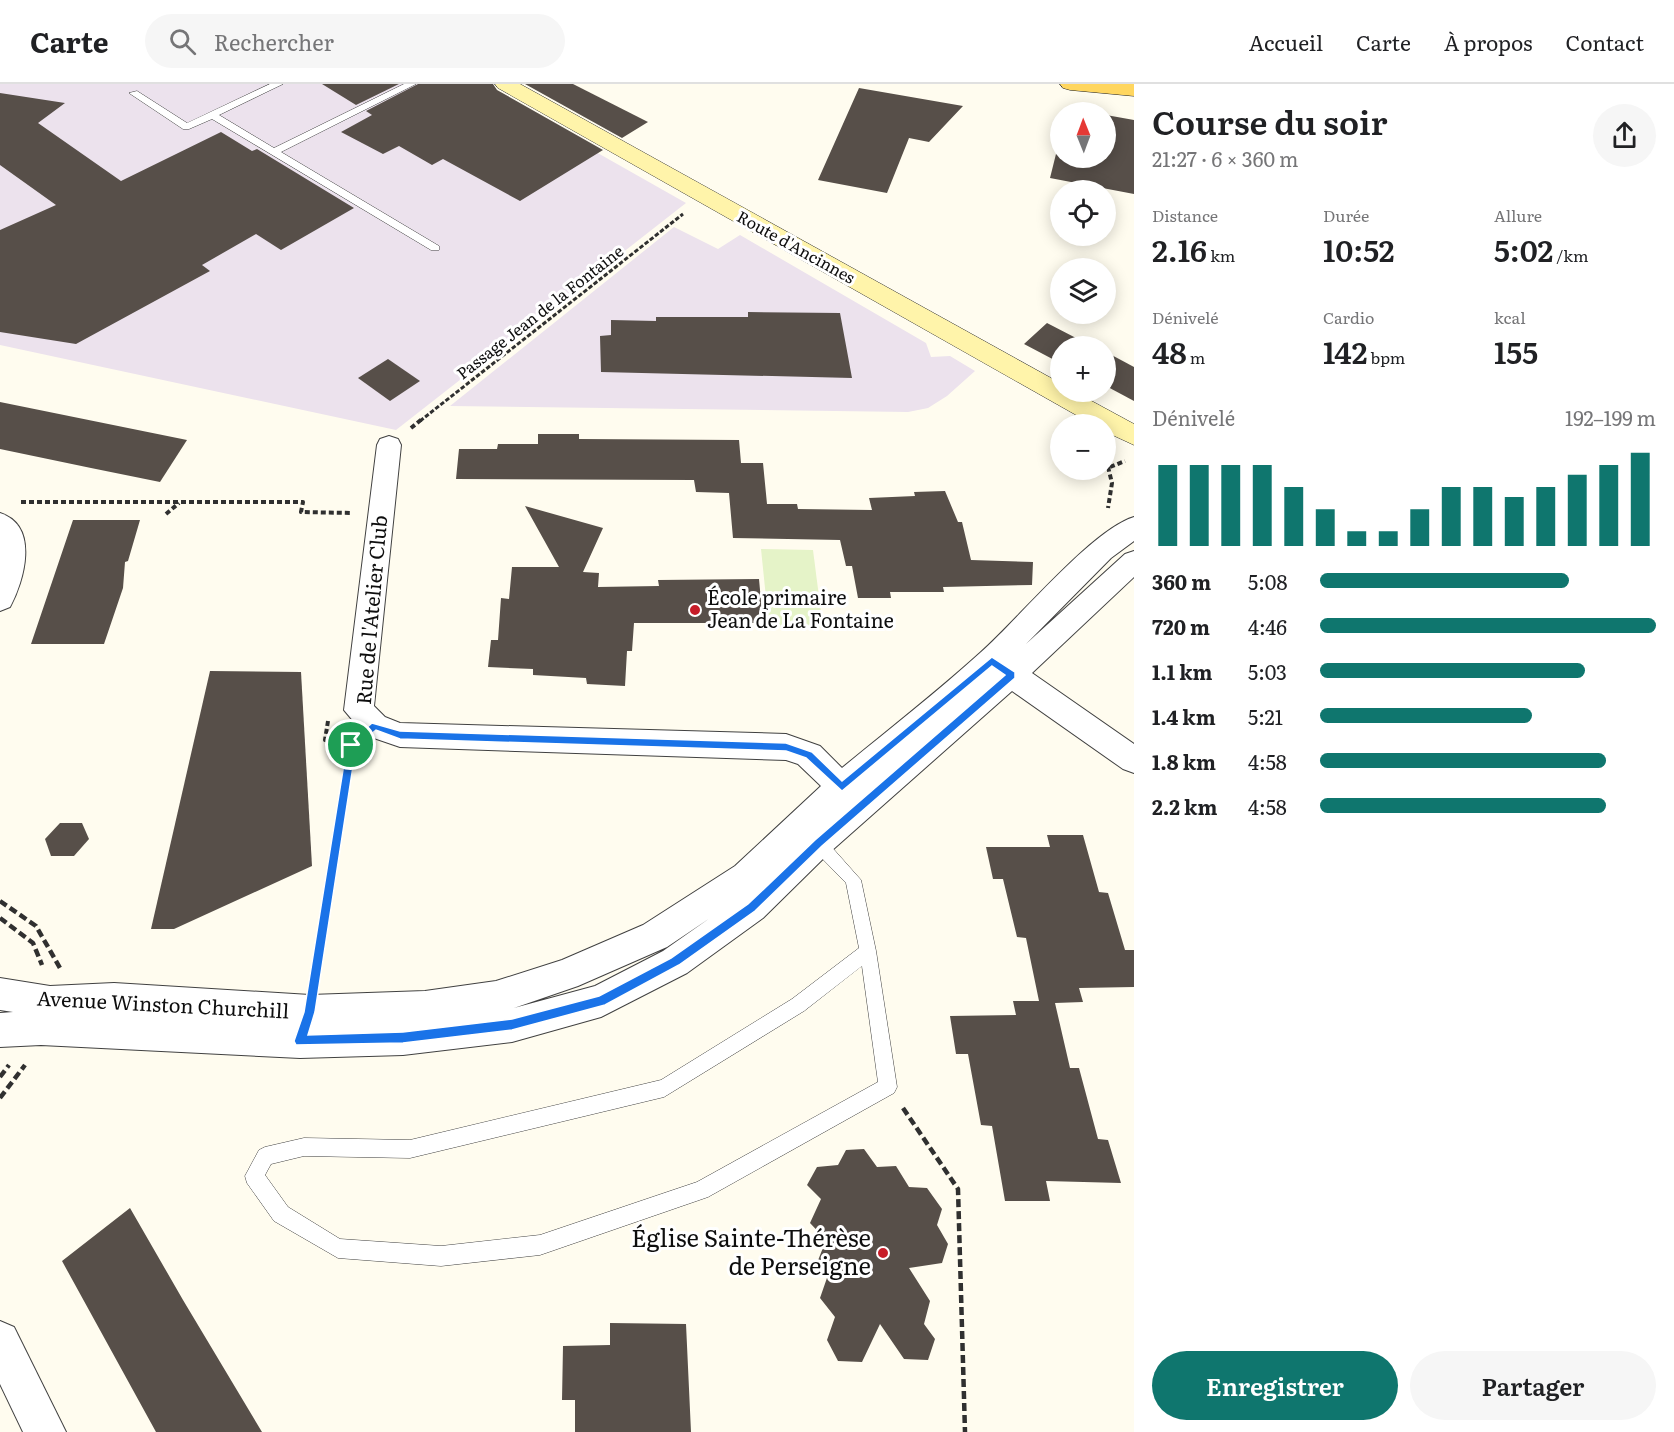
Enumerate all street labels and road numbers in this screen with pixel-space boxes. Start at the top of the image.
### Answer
street label: Route d'Ancinnes [733,204,860,289]
street label: Passage Jean de la Fontaine [451,238,628,384]
street label: Rue de l'Atelier Club [347,514,393,706]
street label: Avenue Winston Churchill [36,981,290,1025]

